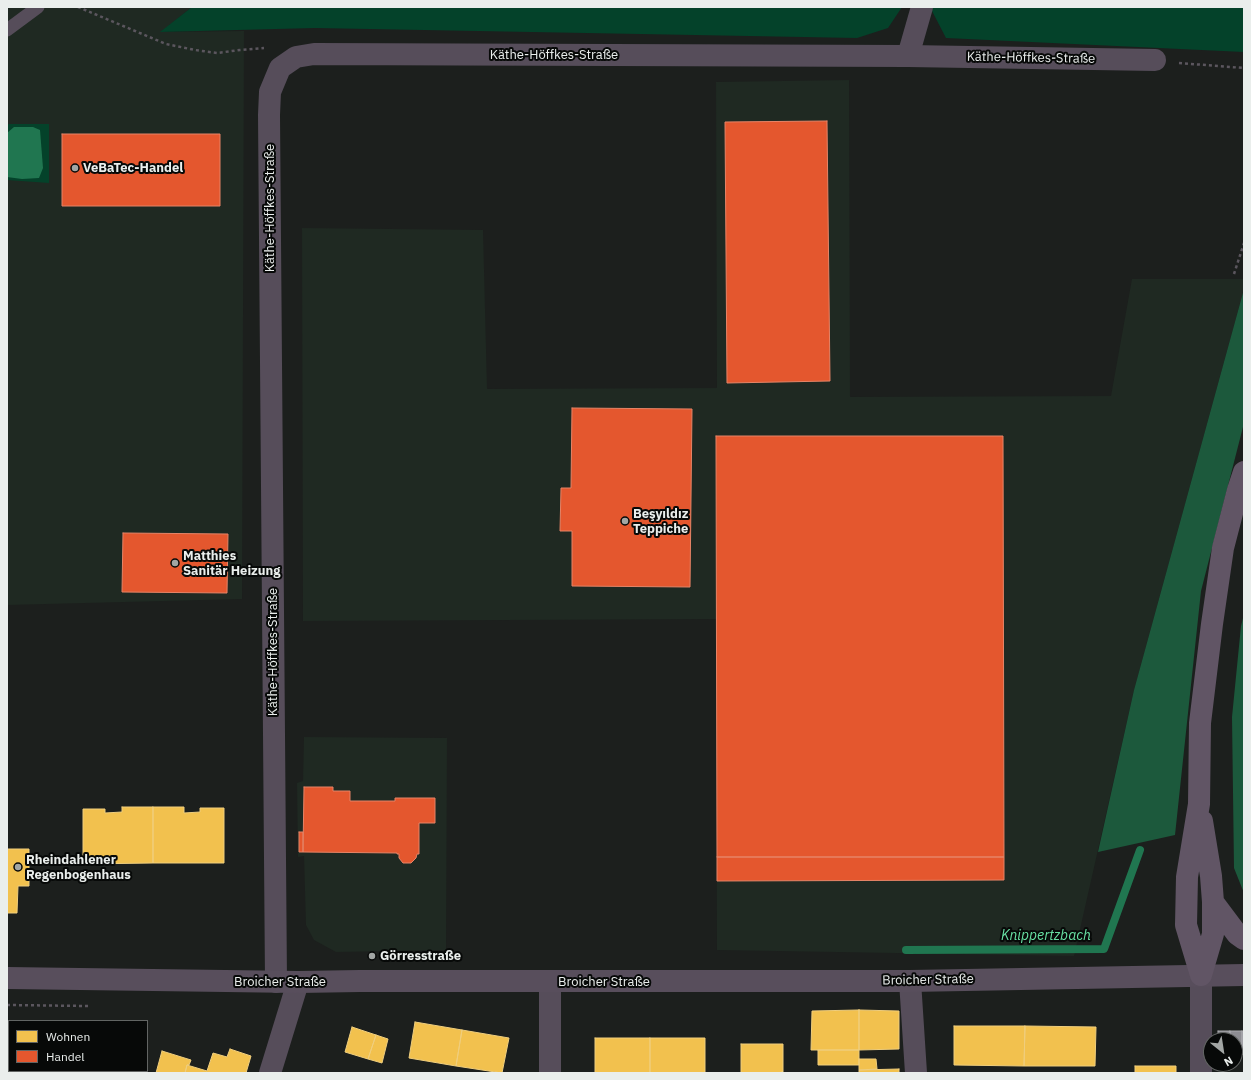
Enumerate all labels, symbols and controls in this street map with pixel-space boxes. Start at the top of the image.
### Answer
street label: Käthe-Höffkes-Straße [490,47,618,63]
street label: Käthe-Höffkes-Straße [967,49,1095,67]
street label: Käthe-Höffkes-Straße [262,144,278,272]
place label: VeBaTec-Handel [83,160,183,176]
marker: VeBaTec-Handel [70,163,80,173]
place label: Beşyıldız Teppiche [633,506,688,537]
marker: Beşyıldız Teppiche [620,516,630,526]
place label: Matthies Sanitär Heizung [183,548,281,579]
marker: Matthies Sanitär Heizung [170,558,180,568]
street label: Käthe-Höffkes-Straße [265,588,281,716]
place label: Rheindahlener Regenbogenhaus [26,852,131,883]
marker: Rheindahlener Regenbogenhaus [13,862,23,872]
water label: Knippertzbach [1001,928,1091,944]
place label: Görresstraße [380,948,461,964]
marker: Görresstraße [367,951,377,961]
street label: Broicher Straße [882,971,974,989]
street label: Broicher Straße [234,974,326,990]
street label: Broicher Straße [558,974,650,990]
legend [8,1020,148,1072]
text: Wohnen [46,1029,90,1044]
north arrow [1203,1032,1243,1072]
text: Handel [46,1049,85,1064]
text: N [1222,1053,1235,1070]

